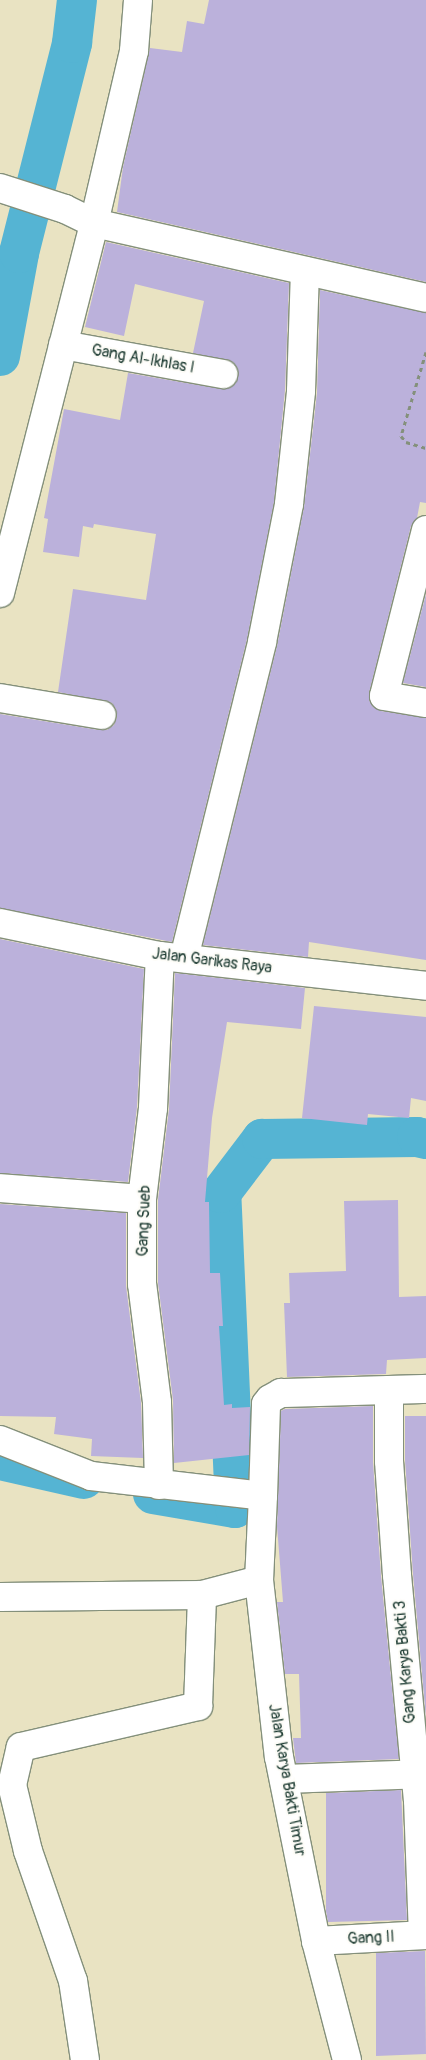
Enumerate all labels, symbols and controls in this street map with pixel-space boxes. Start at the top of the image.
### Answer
street label: Gang Al-Ikhlas I [90,340,196,378]
street label: Jalan Garikas Raya [151,944,273,978]
street label: Gang Sueb [133,1185,155,1257]
street label: Gang Karya Bakti 3 [390,1600,420,1724]
street label: Jalan Karya Bakti Timur [264,1702,310,1858]
street label: Gang II [347,1927,395,1949]

